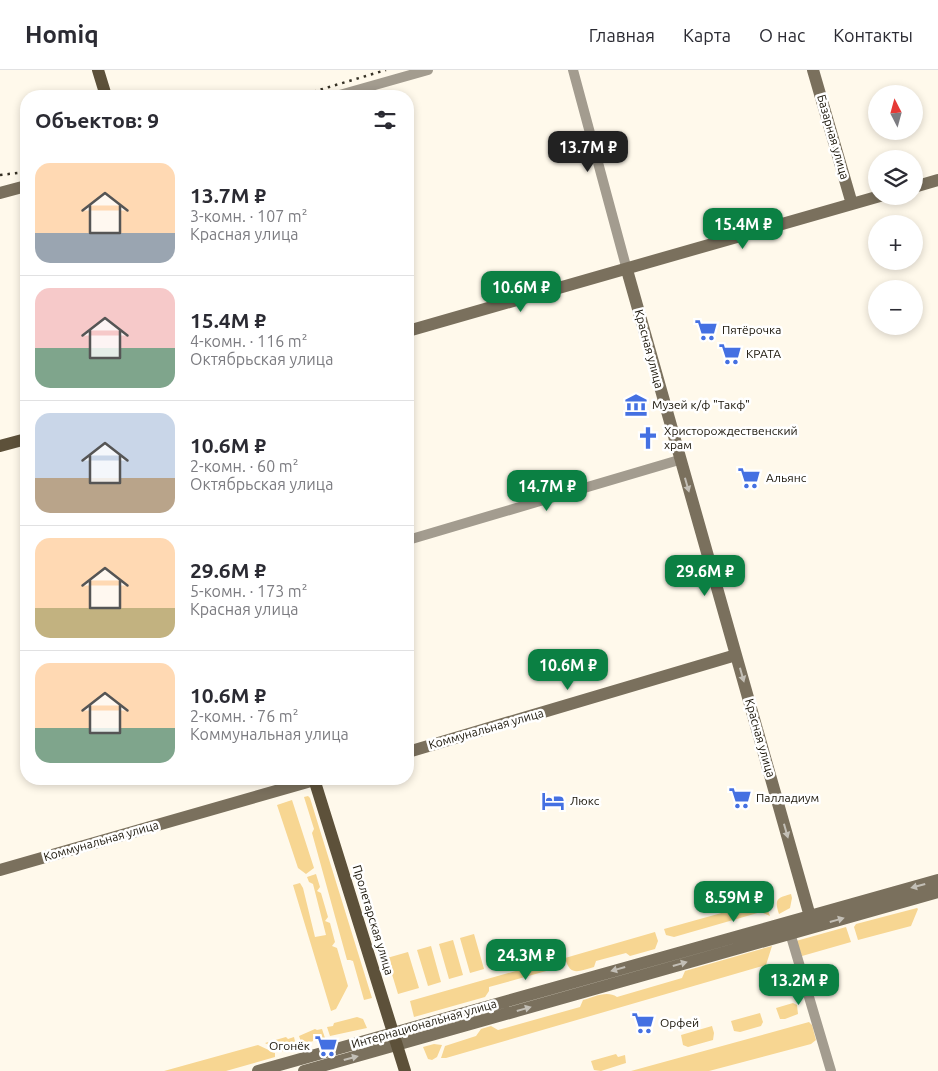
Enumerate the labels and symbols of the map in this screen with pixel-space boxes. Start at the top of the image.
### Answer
north arrow [868,85,922,140]
street label: Базарная улица [815,93,852,181]
pin: 13.7M ₽ [542,131,634,173]
pin: 15.4M ₽ [697,208,789,250]
pin: 10.6M ₽ [475,270,567,313]
street label: Красная улица [633,308,666,390]
supermarket icon: Пятёрочка [693,317,719,343]
place label: Пятёрочка [722,323,781,336]
supermarket icon: КРАТА [717,341,743,367]
place label: КРАТА [746,347,781,360]
museum icon: Музей к/ф "Такф" [623,392,649,418]
place label: Музей к/ф "Такф" [652,398,750,411]
place label: Христорождественский храм [664,424,798,451]
church icon: Христорождественский храм [635,425,661,451]
supermarket icon: Альянс [736,465,762,491]
pin: 14.7M ₽ [501,470,593,512]
place label: Альянс [766,471,807,484]
one-way arrow [683,478,691,493]
pin: 29.6M ₽ [659,554,751,597]
pin: 10.6M ₽ [522,648,614,691]
one-way arrow [738,667,746,682]
street label: Красная улица [743,697,778,779]
street label: Коммунальная улица [427,706,545,751]
supermarket icon: Палладиум [727,785,753,811]
hotel icon: Люкс [540,788,566,814]
place label: Палладиум [756,791,819,804]
place label: Люкс [570,794,600,807]
street label: Коммунальная улица [42,818,160,863]
one-way arrow [782,823,790,839]
street label: Пролетарская улица [351,863,396,976]
pin: 8.59M ₽ [688,880,780,923]
one-way arrow [910,882,925,890]
one-way arrow [829,916,844,924]
pin: 24.3M ₽ [480,938,572,981]
one-way arrow [673,960,688,968]
pin: 13.2M ₽ [753,964,845,1006]
one-way arrow [611,966,626,974]
street label: Интернациональная улица [350,997,498,1051]
one-way arrow [517,1004,532,1012]
supermarket icon: Орфей [630,1010,656,1036]
place label: Орфей [660,1016,699,1029]
supermarket icon: Огонёк [313,1033,339,1059]
place label: Огонёк [269,1039,310,1052]
one-way arrow [343,1054,359,1062]

